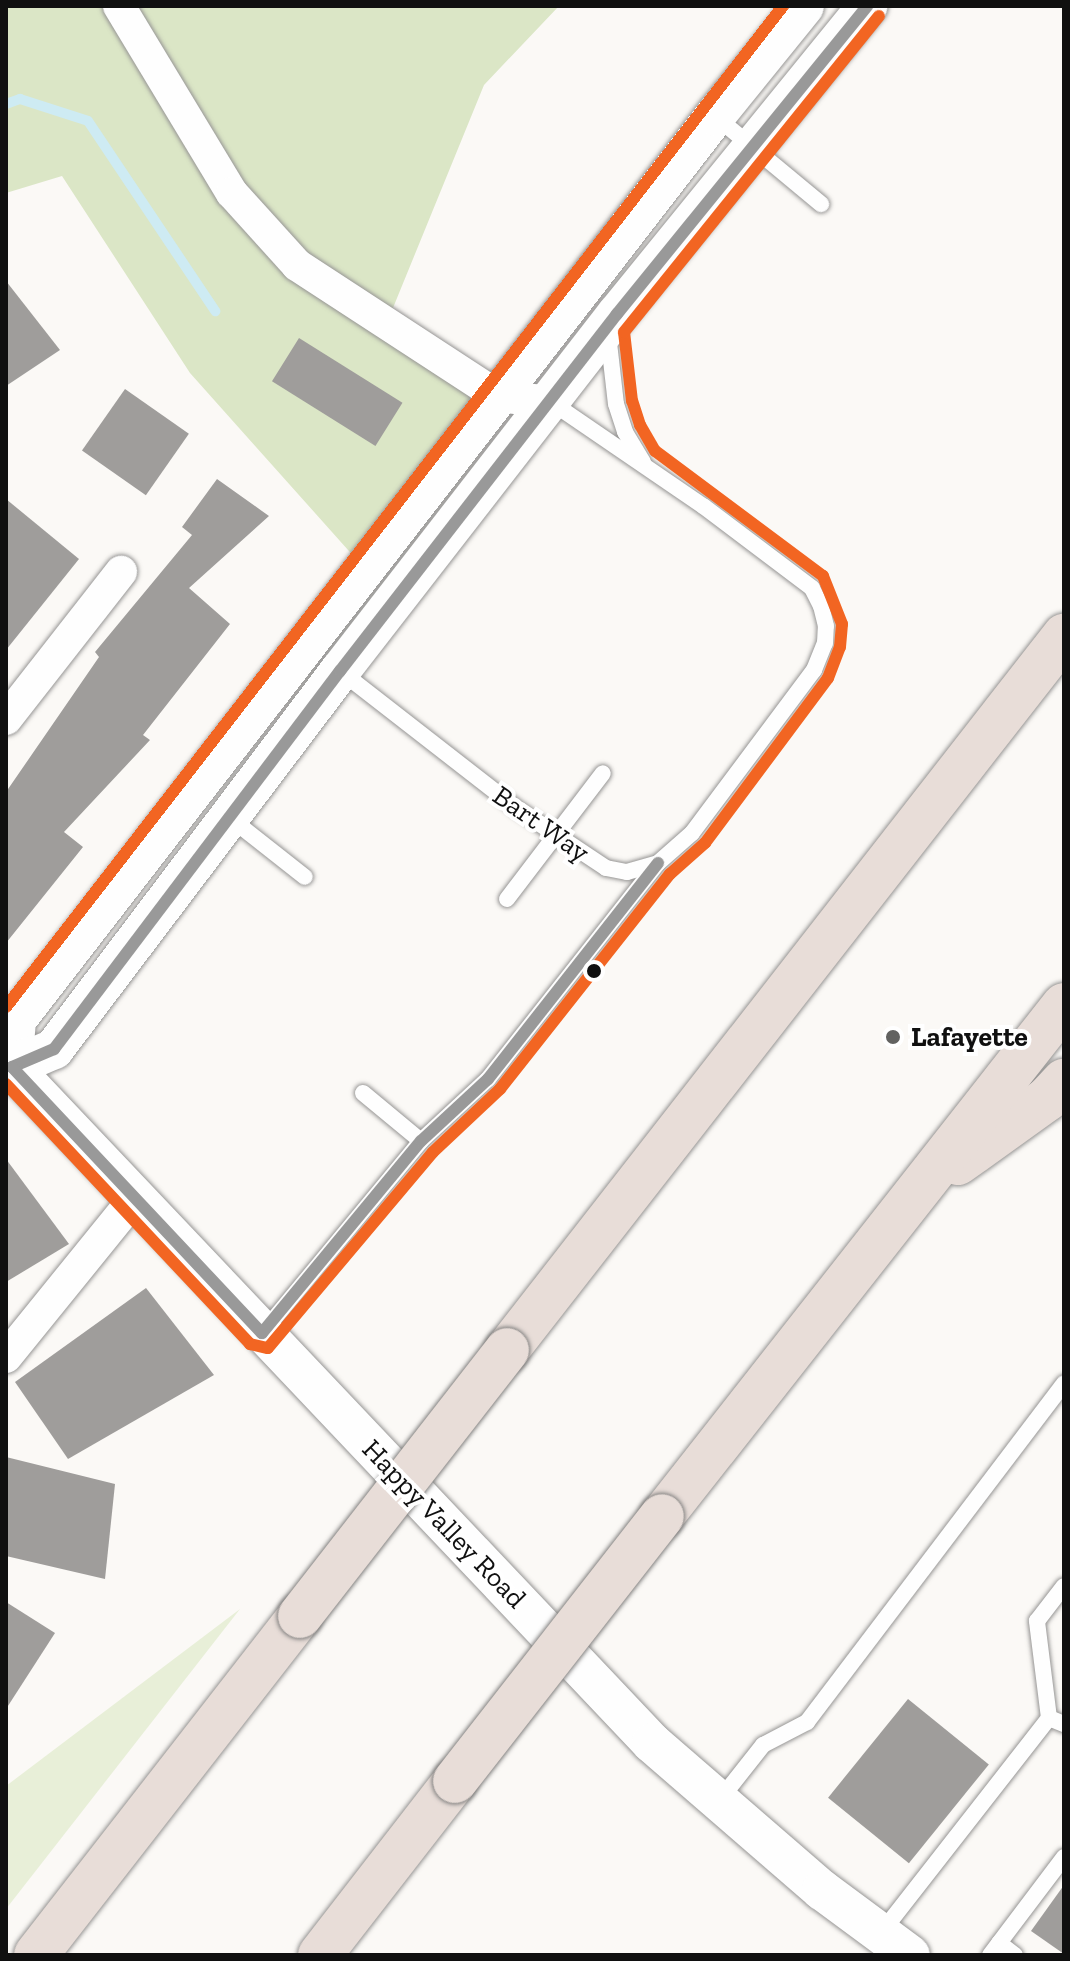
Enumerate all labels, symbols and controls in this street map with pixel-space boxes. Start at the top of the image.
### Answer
street label: Bart Way [486,778,596,870]
unlabelled marker [586,963,602,979]
place label: Lafayette [911,1020,1028,1054]
marker: Lafayette [882,1026,904,1048]
street label: Happy Valley Road [354,1432,534,1616]

